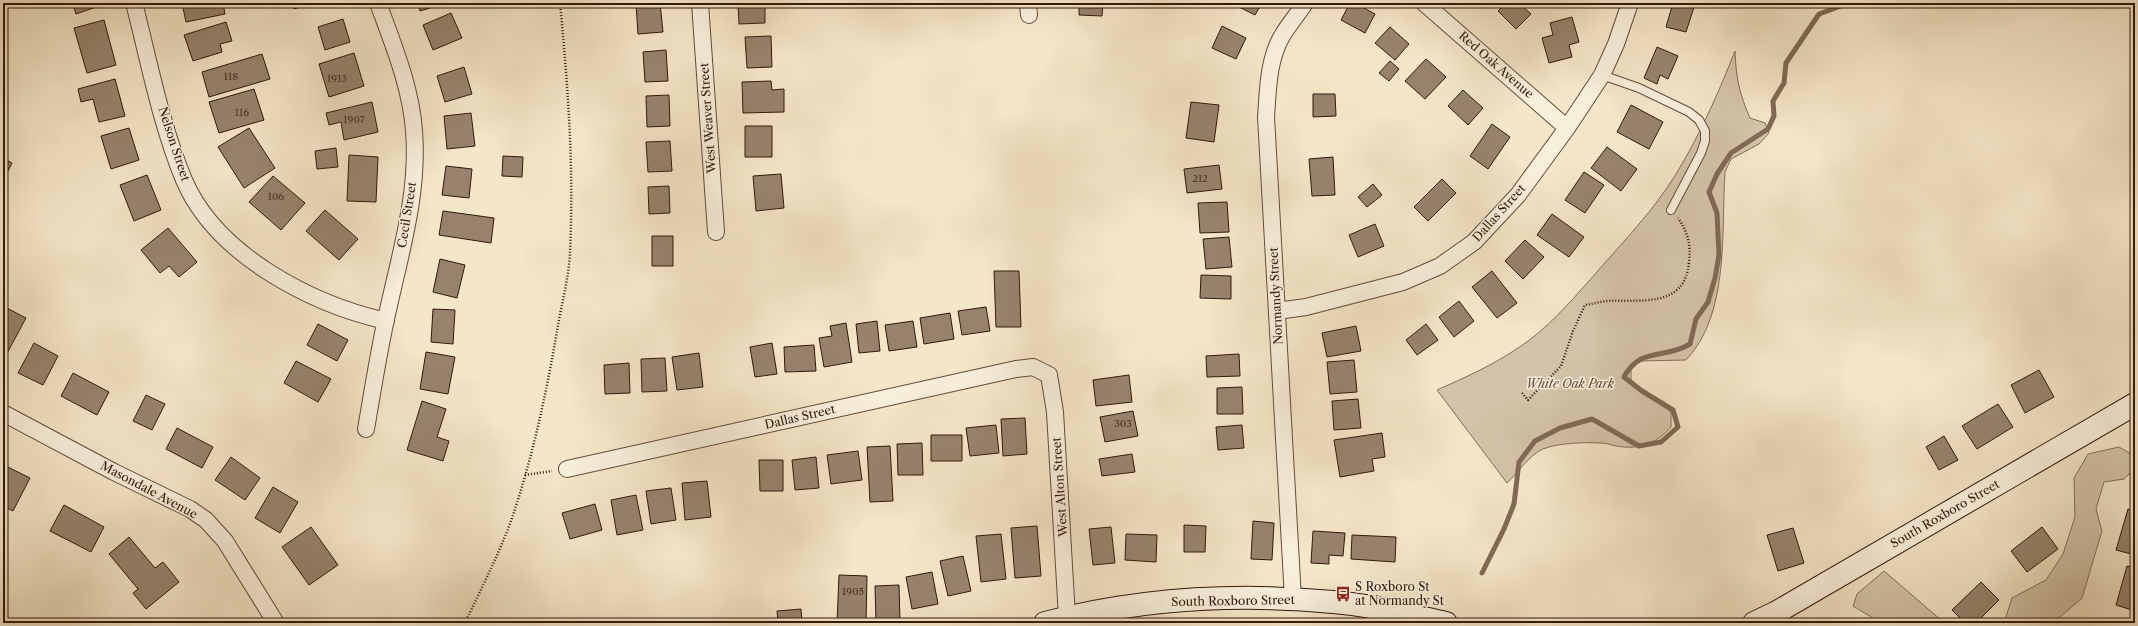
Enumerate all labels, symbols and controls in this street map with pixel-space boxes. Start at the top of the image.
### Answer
street label: Red Oak Avenue [1456,28,1537,101]
street label: West Weaver Street [696,62,719,175]
house number: 118 [224,70,238,83]
house number: 1913 [327,72,347,85]
street label: Nelson Street [155,105,194,184]
house number: 116 [235,106,249,119]
house number: 1907 [343,113,365,126]
house number: 212 [1192,172,1208,185]
street label: Cecil Street [394,180,419,249]
street label: Dallas Street [1469,180,1529,244]
house number: 106 [268,190,284,203]
street label: Normandy Street [1265,246,1286,345]
park label: White Oak Park [1526,376,1615,391]
street label: Dallas Street [763,401,837,432]
house number: 303 [1114,417,1132,430]
street label: West Alton Street [1048,436,1071,538]
street label: Masondale Avenue [98,458,201,522]
street label: South Roxboro Street [1887,476,2003,551]
place label: S Roxboro St at Normandy St [1355,579,1445,608]
house number: 1905 [842,585,864,598]
bus stop icon: S Roxboro St at Normandy St [1334,585,1352,603]
street label: South Roxboro Street [1171,592,1296,609]

